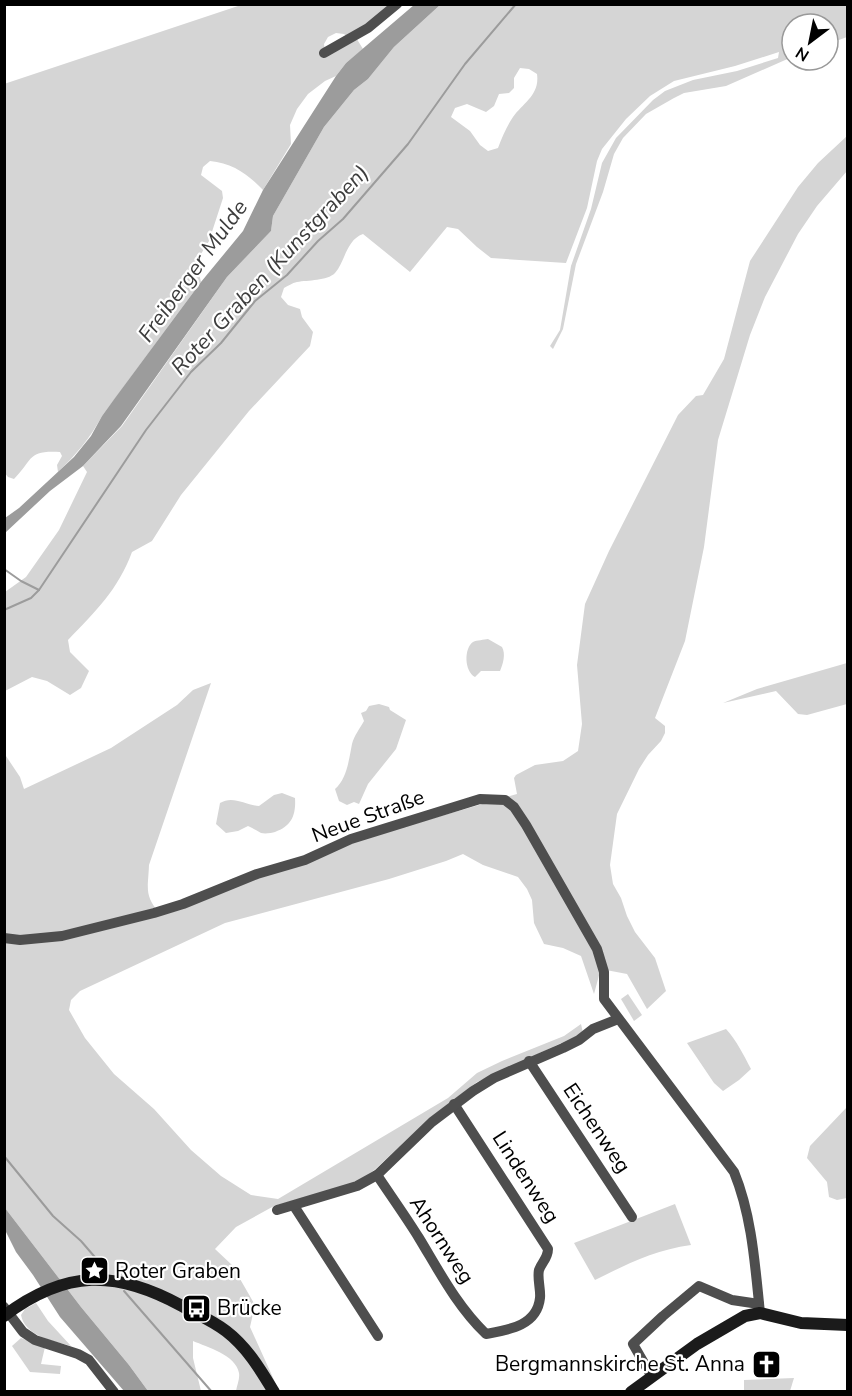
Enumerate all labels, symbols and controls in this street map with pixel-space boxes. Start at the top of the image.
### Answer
north arrow [780,12,840,72]
text: N [792,41,813,66]
water label: Roter Graben (Kunstgraben) [164,158,376,382]
water label: Freiberger Mulde [131,194,255,348]
street label: Neue Straße [308,783,428,849]
street label: Eichenweg [557,1078,637,1178]
street label: Lindenweg [486,1126,566,1228]
street label: Ahornweg [403,1191,481,1289]
place icon: Roter Graben [78,1255,110,1287]
place label: Roter Graben [115,1257,241,1285]
bus stop icon: Brücke [180,1292,212,1324]
place label: Brücke [217,1294,282,1322]
church icon: Bergmannskirche St. Anna [750,1348,782,1380]
place label: Bergmannskirche St. Anna [495,1350,745,1378]

